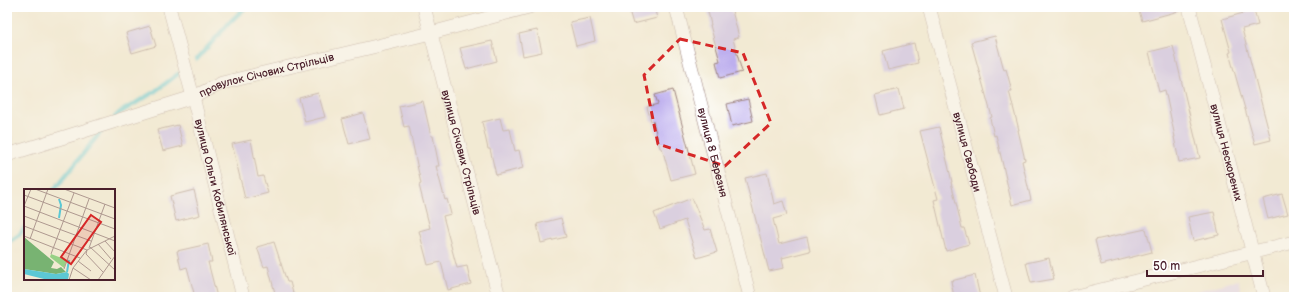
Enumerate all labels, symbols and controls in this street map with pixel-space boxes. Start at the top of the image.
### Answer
street label: провулок Січових Стрільців [197,50,335,100]
street label: вулиця Січових Стрільців [439,88,484,216]
street label: вулиця Нескорених [1208,102,1245,202]
street label: вулиця 8 Березня [695,106,731,199]
street label: вулиця Свободи [951,111,984,193]
street label: вулиця Ольги Кобилянської [192,117,239,257]
inset map [24,189,115,280]
scale bar [1147,252,1263,278]
text: 50 m [1153,259,1180,274]

